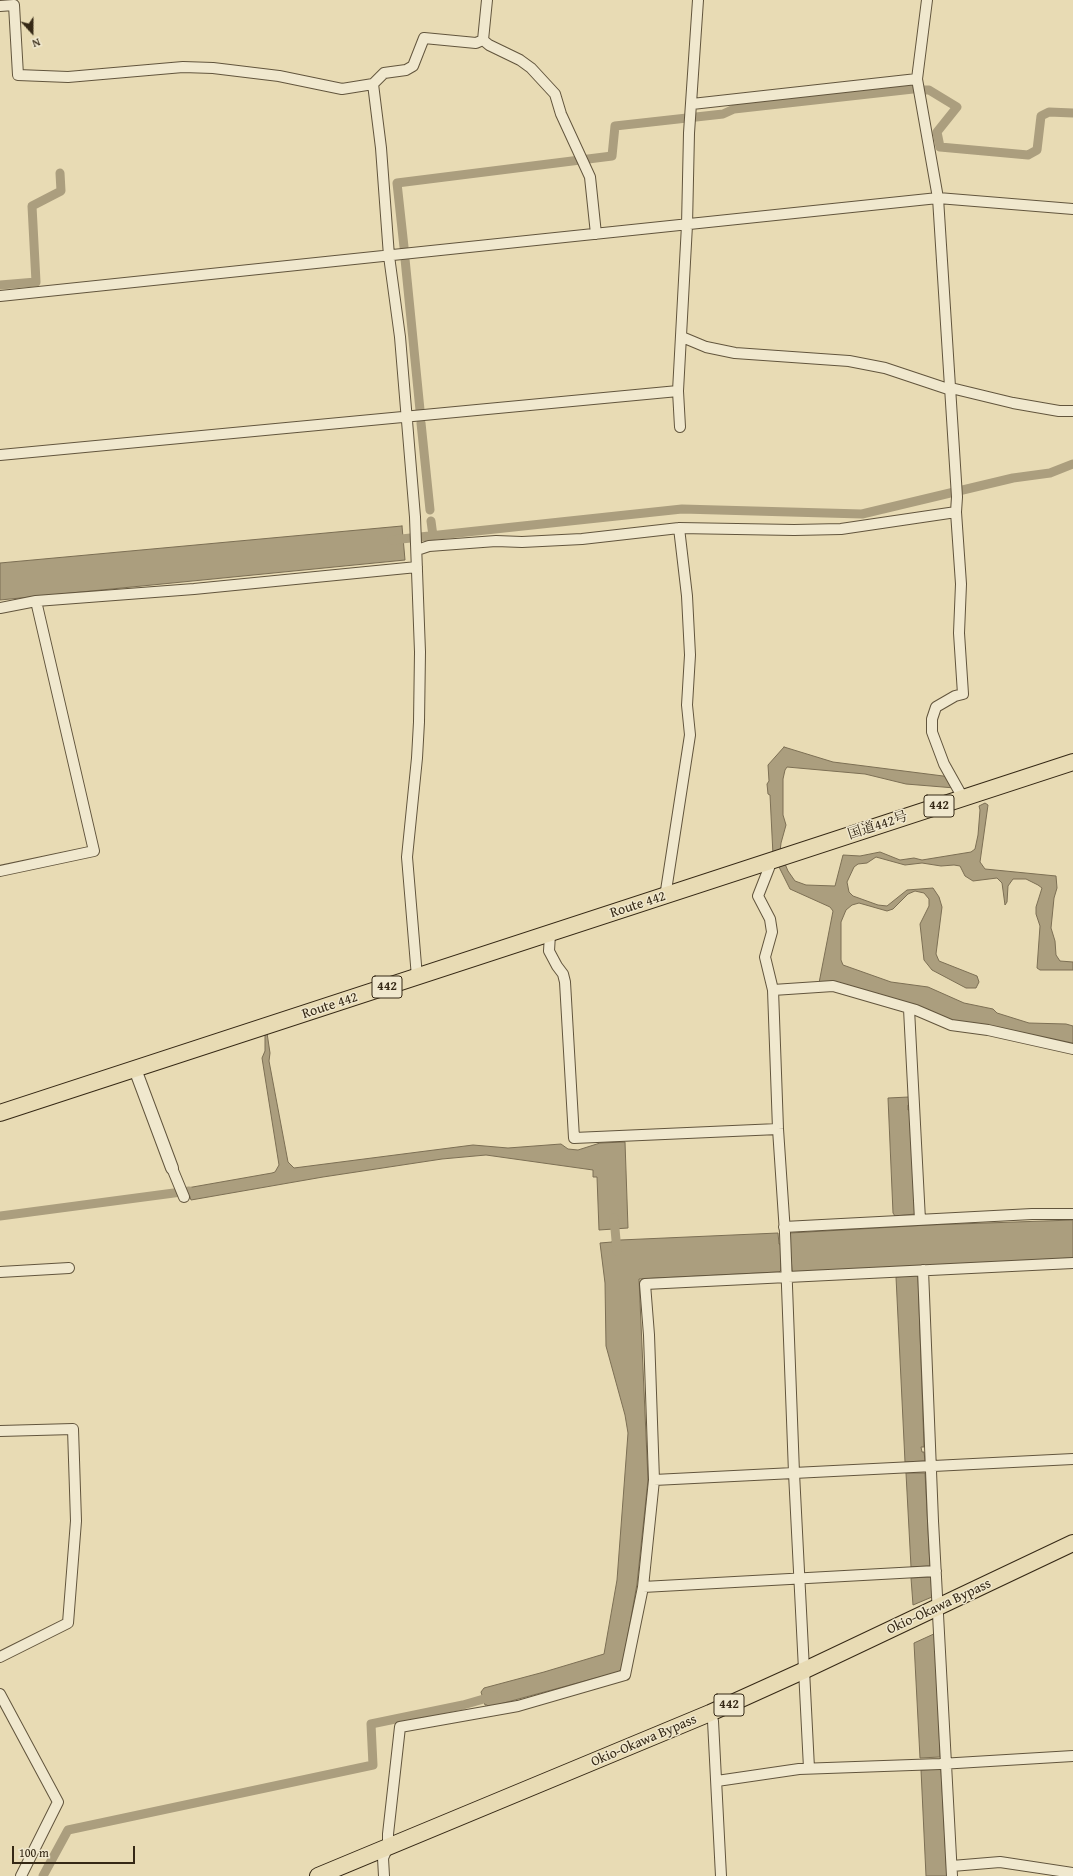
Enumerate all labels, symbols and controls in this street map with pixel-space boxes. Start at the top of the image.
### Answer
north arrow [12,12,52,52]
text: N [30,34,43,52]
road number: 442 [924,795,954,817]
street label: 国道442号 [846,808,910,844]
street label: Route 442 [608,888,668,922]
road number: 442 [372,976,402,998]
street label: Route 442 [300,989,360,1023]
street label: Okio-Okawa Bypass [884,1575,994,1639]
road number: 442 [714,1694,744,1716]
street label: Okio-Okawa Bypass [589,1711,699,1771]
scale bar [14,1838,137,1864]
text: 100 m [19,1844,49,1861]

